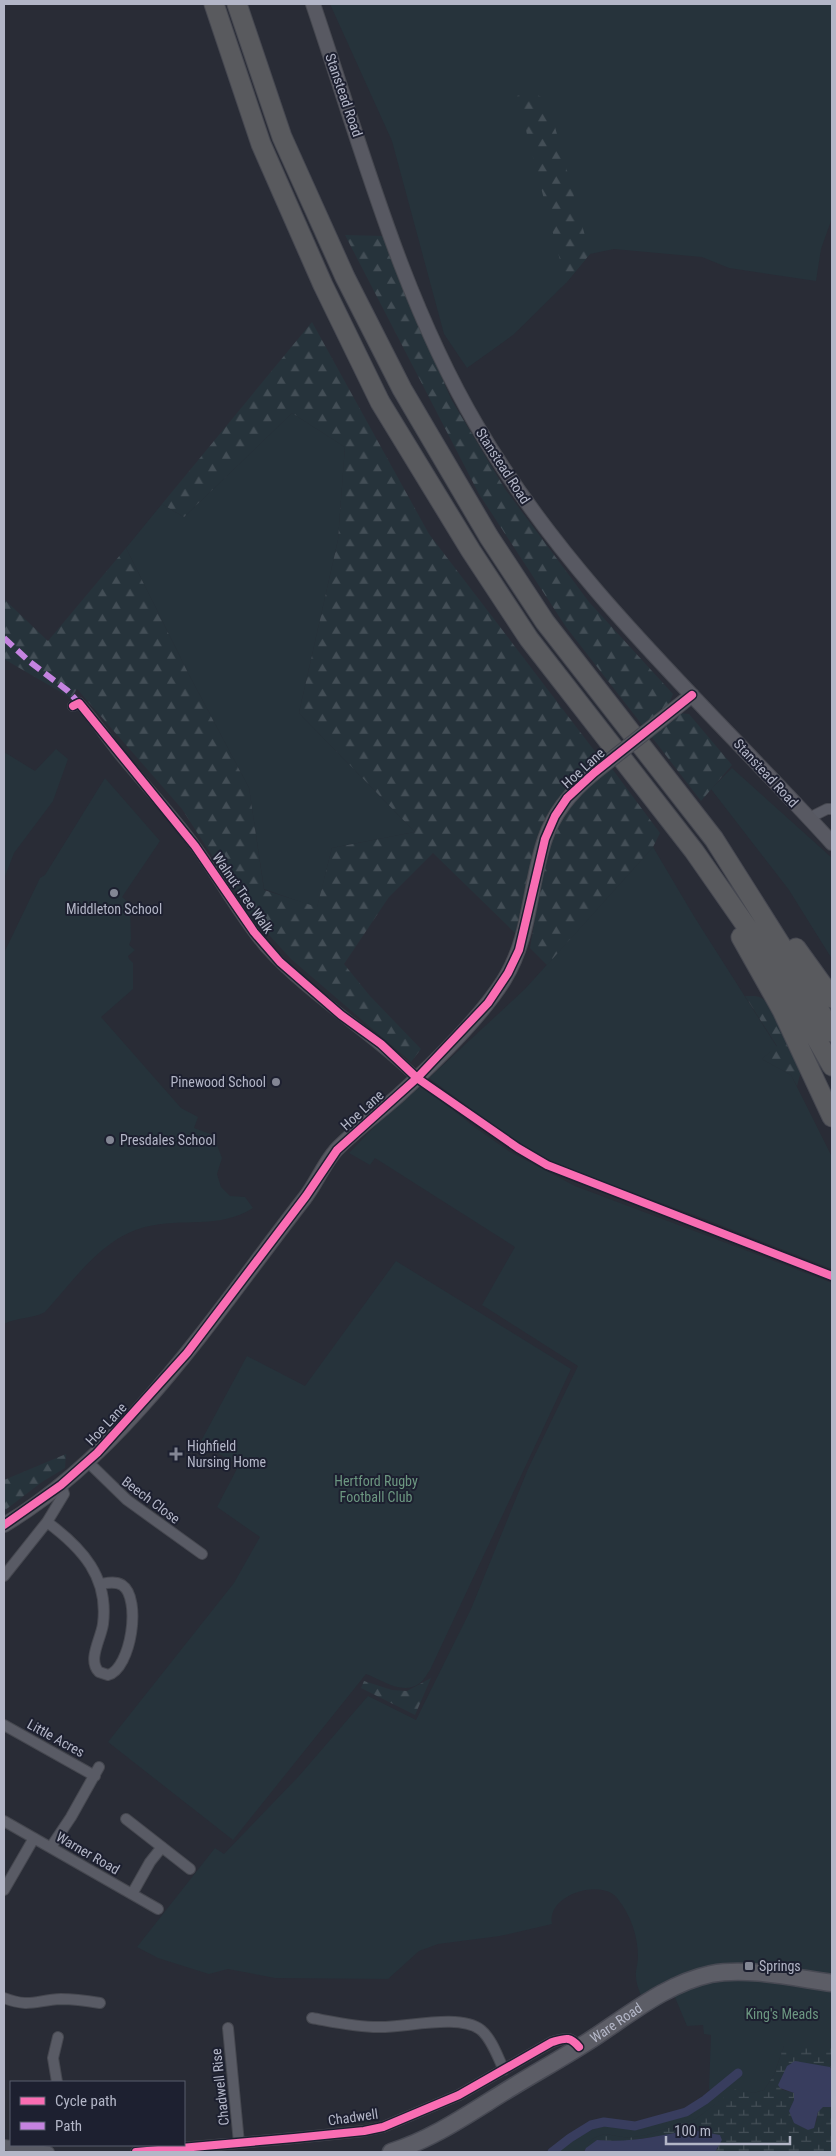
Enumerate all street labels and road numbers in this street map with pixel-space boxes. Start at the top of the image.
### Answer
street label: Stanstead Road [322,51,366,139]
street label: Stanstead Road [473,425,533,507]
street label: Stanstead Road [730,736,802,810]
street label: Hoe Lane [558,744,608,791]
street label: Walnut Tree Walk [209,850,277,937]
street label: Hoe Lane [337,1086,387,1133]
street label: Hoe Lane [82,1399,130,1449]
street label: Beech Close [119,1473,183,1527]
street label: Little Acres [25,1716,87,1760]
street label: Warner Road [54,1828,122,1878]
street label: Ware Road [587,1999,645,2046]
street label: Chadwell Rise [208,2047,232,2126]
street label: Chadwell [327,2106,379,2128]

